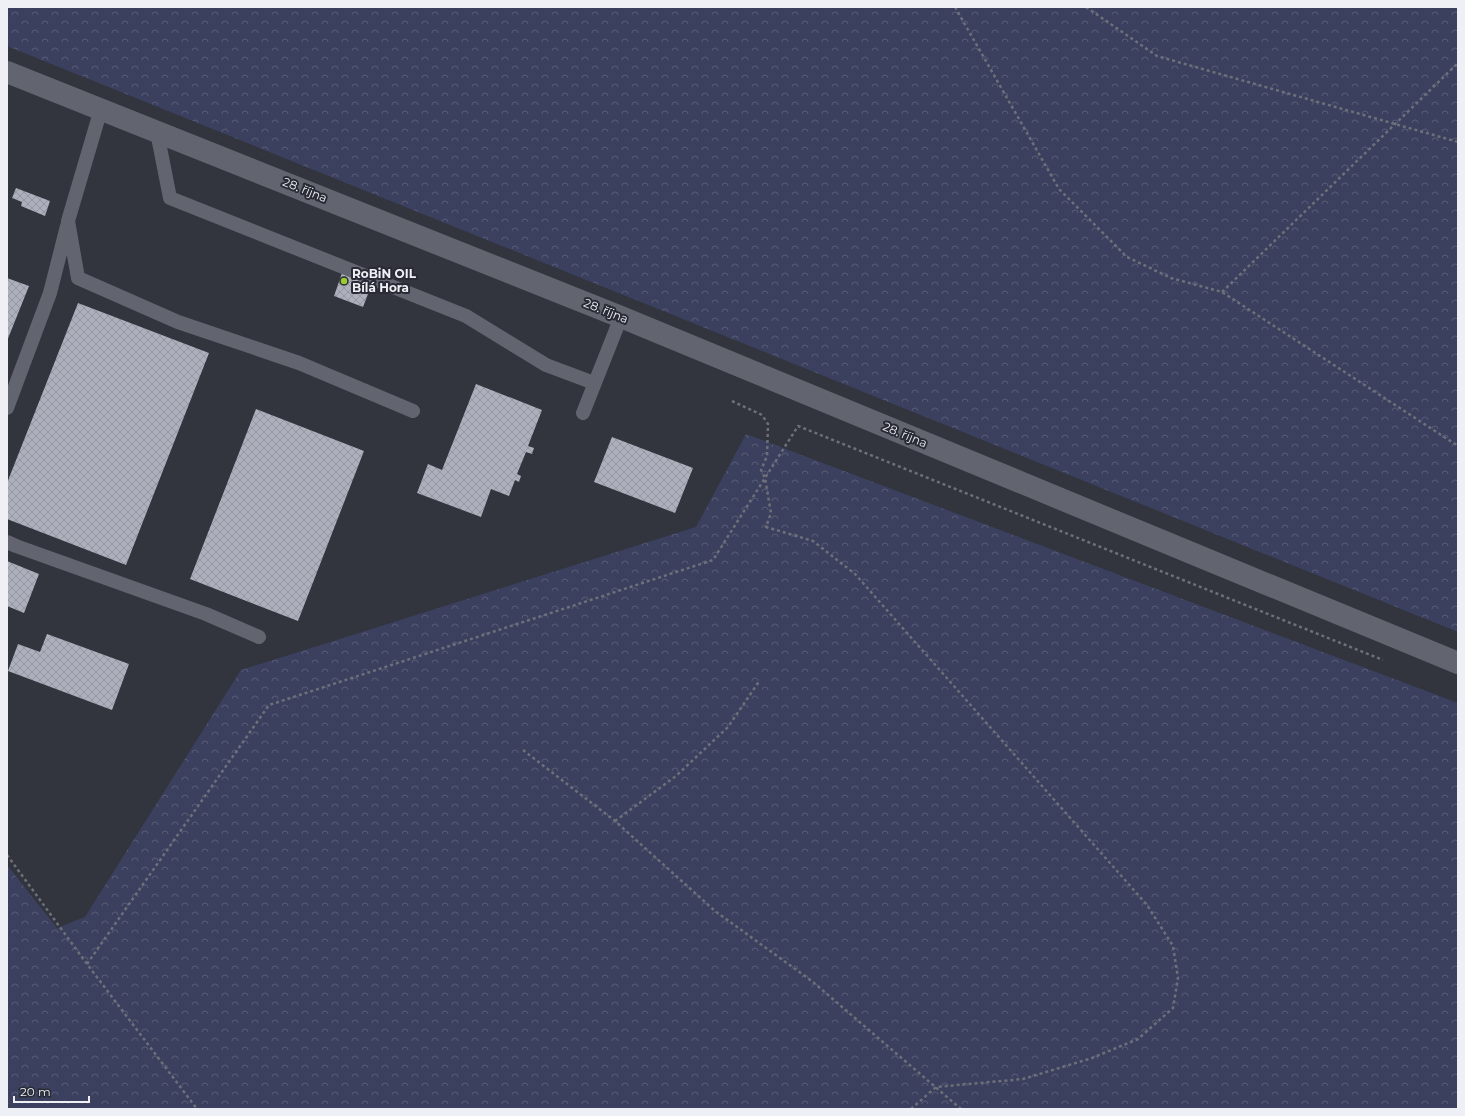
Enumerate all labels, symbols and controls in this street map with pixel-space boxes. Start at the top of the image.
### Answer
street label: 28. října [281,174,330,205]
place label: RoBiN OIL Bílá Hora [352,266,417,295]
marker: RoBiN OIL Bílá Hora [339,276,349,286]
street label: 28. října [582,295,631,326]
street label: 28. října [881,419,930,451]
scale bar [14,1078,89,1104]
text: 20 m [20,1084,51,1099]

